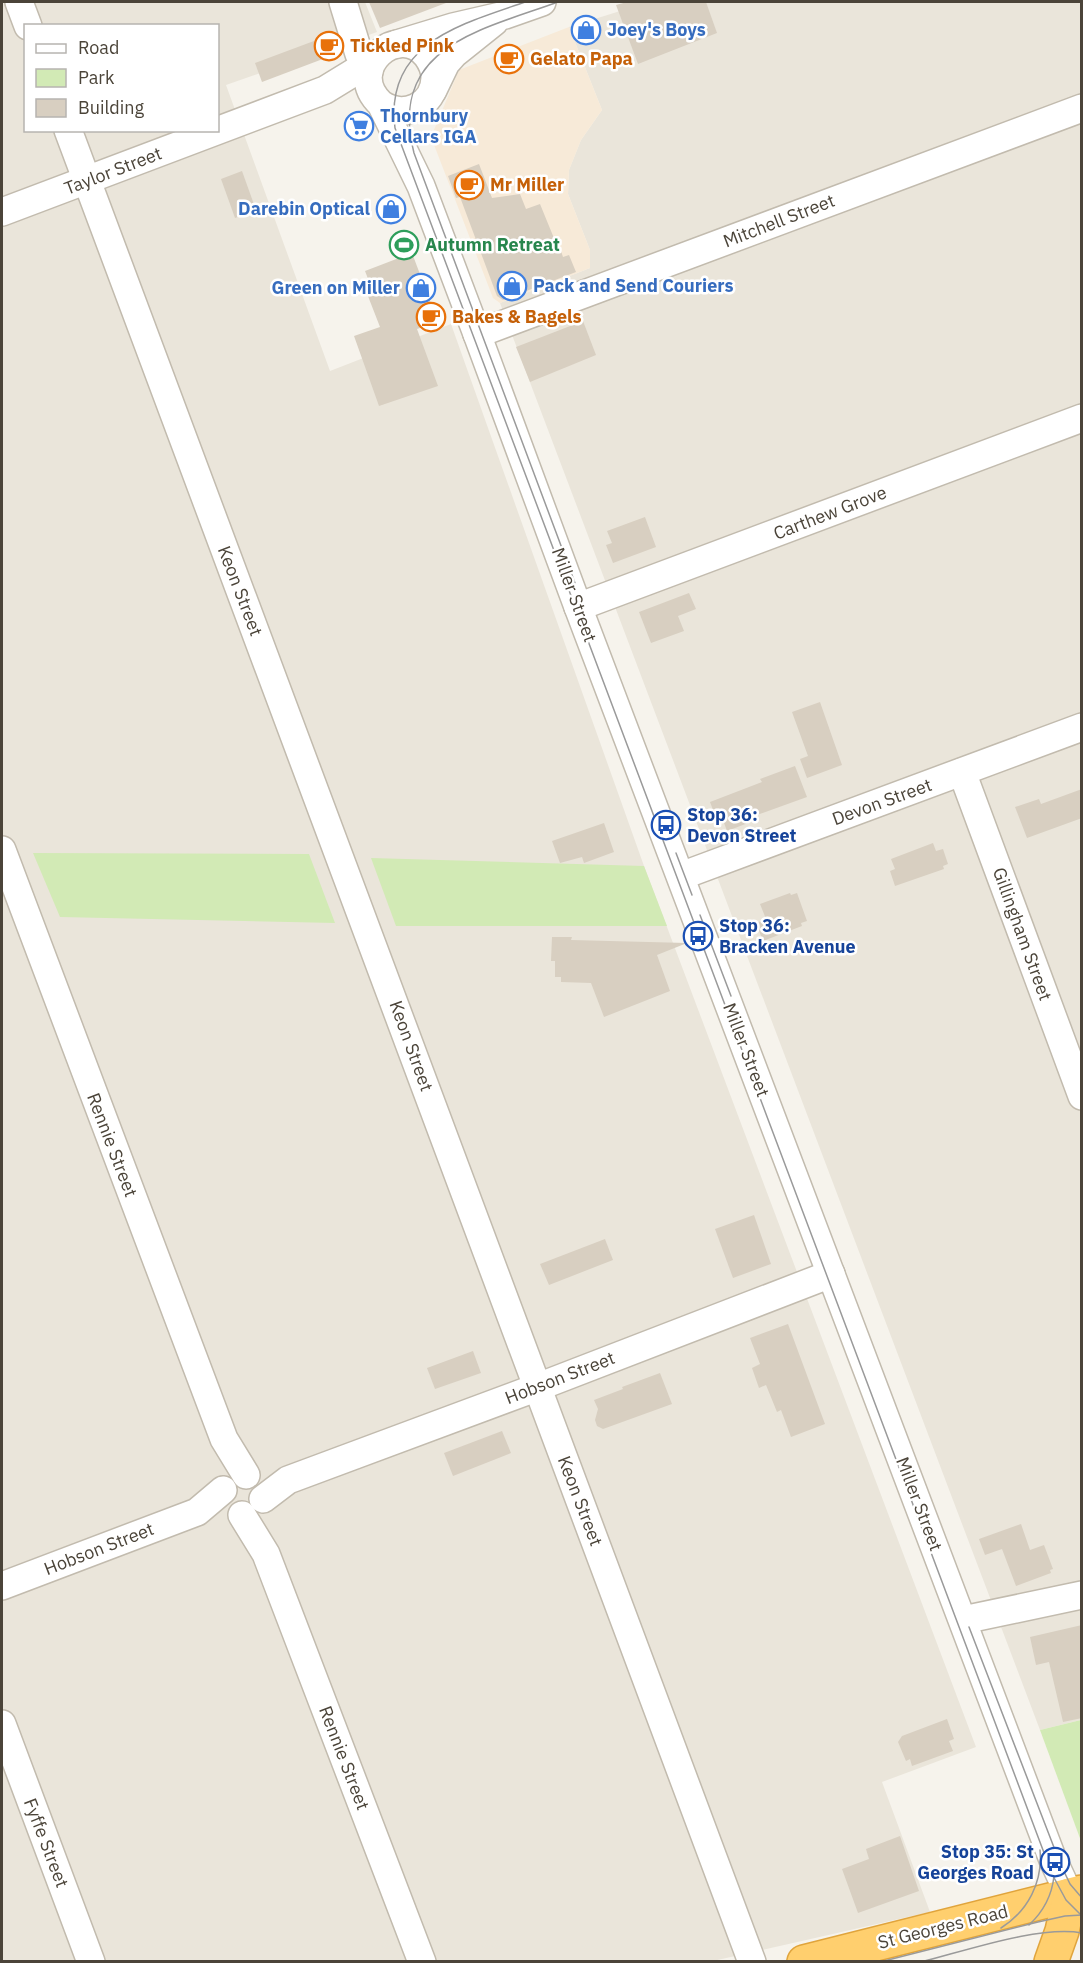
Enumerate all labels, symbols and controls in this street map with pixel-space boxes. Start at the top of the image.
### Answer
shop icon: Joey's Boys [570,14,602,46]
place label: Joey's Boys [607,18,706,41]
legend [24,24,219,132]
cafe icon: Tickled Pink [313,30,345,62]
place label: Tickled Pink [350,34,455,57]
text: Road [78,36,119,59]
cafe icon: Gelato Papa [493,43,525,75]
place label: Gelato Papa [530,47,633,70]
text: Park [78,66,115,89]
text: Building [78,96,145,119]
place label: Thornbury Cellars IGA [380,104,476,148]
supermarket icon: Thornbury Cellars IGA [343,110,375,142]
street label: Taylor Street [61,141,165,200]
cafe icon: Mr Miller [453,169,485,201]
place label: Mr Miller [490,173,564,196]
street label: Mitchell Street [720,189,838,252]
shop icon: Darebin Optical [375,193,407,225]
place label: Darebin Optical [238,197,371,220]
sports icon: Autumn Retreat [388,229,420,261]
place label: Autumn Retreat [425,233,560,256]
shop icon: Pack and Send Couriers [496,270,528,302]
shop icon: Green on Miller [405,272,437,304]
place label: Pack and Send Couriers [533,274,734,297]
place label: Green on Miller [271,276,400,299]
cafe icon: Bakes & Bagels [415,301,447,333]
place label: Bakes & Bagels [452,305,582,328]
street label: Carthew Grove [770,480,890,545]
street label: Keon Street [213,542,268,639]
street label: Miller Street [547,544,602,645]
street label: Devon Street [829,773,935,830]
place label: Stop 36: Devon Street [687,803,797,847]
bus stop icon: Stop 36: Devon Street [650,809,682,841]
street label: Gillingham Street [988,864,1057,1004]
place label: Stop 36: Bracken Avenue [719,914,856,958]
bus stop icon: Stop 36: Bracken Avenue [682,920,714,952]
street label: Keon Street [384,997,438,1094]
street label: Miller Street [718,1000,775,1100]
street label: Rennie Street [82,1090,143,1200]
street label: Hobson Street [502,1346,618,1409]
street label: Keon Street [553,1452,608,1549]
street label: Miller Street [891,1454,948,1554]
street label: Hobson Street [41,1517,157,1580]
street label: Rennie Street [314,1703,375,1813]
street label: Fyffe Street [19,1795,74,1891]
place label: Stop 35: St Georges Road [917,1840,1034,1884]
bus stop icon: Stop 35: St Georges Road [1039,1846,1071,1878]
street label: St Georges Road [875,1899,1010,1954]

